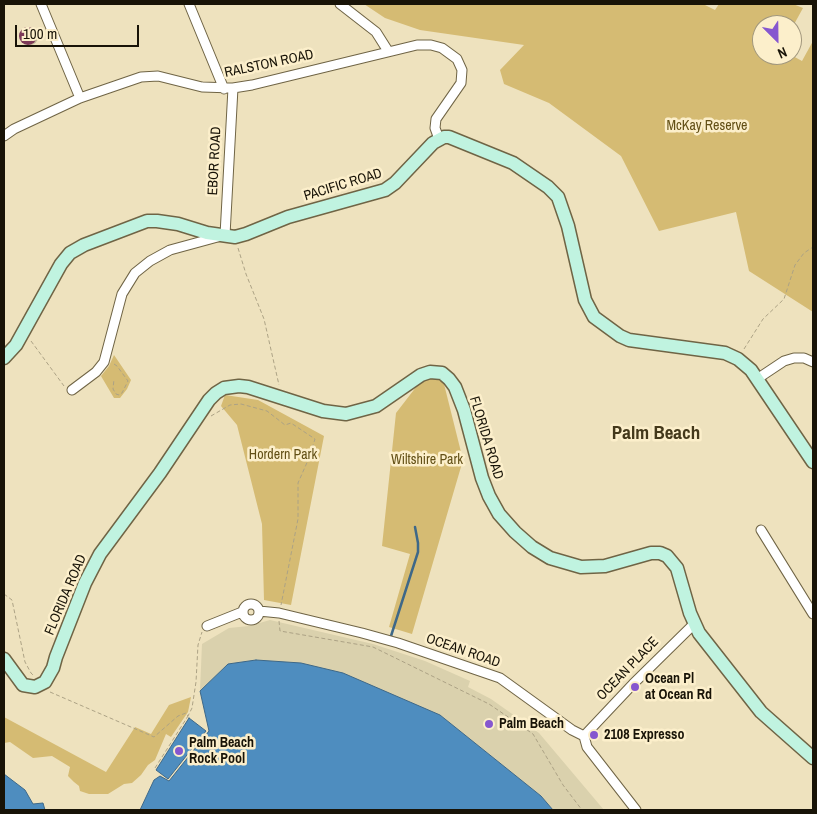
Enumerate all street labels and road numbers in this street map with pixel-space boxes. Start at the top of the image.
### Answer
street label: RALSTON ROAD [223,46,315,82]
street label: EBOR ROAD [205,126,225,196]
street label: PACIFIC ROAD [302,165,384,205]
street label: FLORIDA ROAD [465,394,507,482]
street label: FLORIDA ROAD [41,552,91,638]
street label: OCEAN ROAD [424,630,502,672]
street label: OCEAN PLACE [594,634,662,704]

